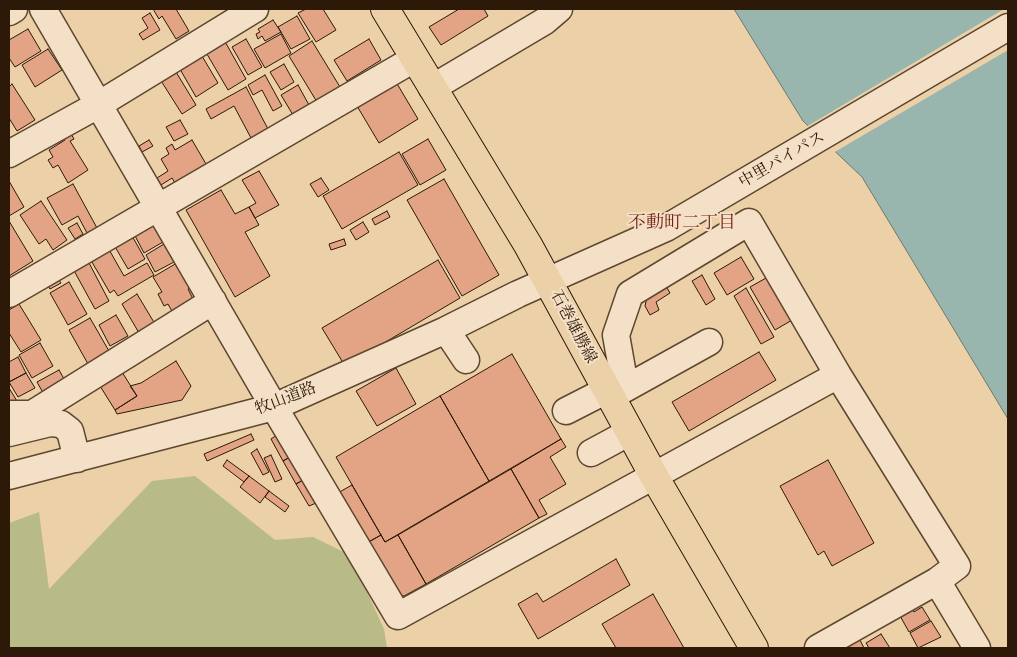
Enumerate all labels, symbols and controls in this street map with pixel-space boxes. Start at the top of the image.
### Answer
street label: 中里バイパス [736,128,828,192]
district label: 不動町二丁目 [628,212,736,234]
street label: 石巻雄勝線 [546,287,600,367]
street label: 牧山道路 [253,379,319,419]

